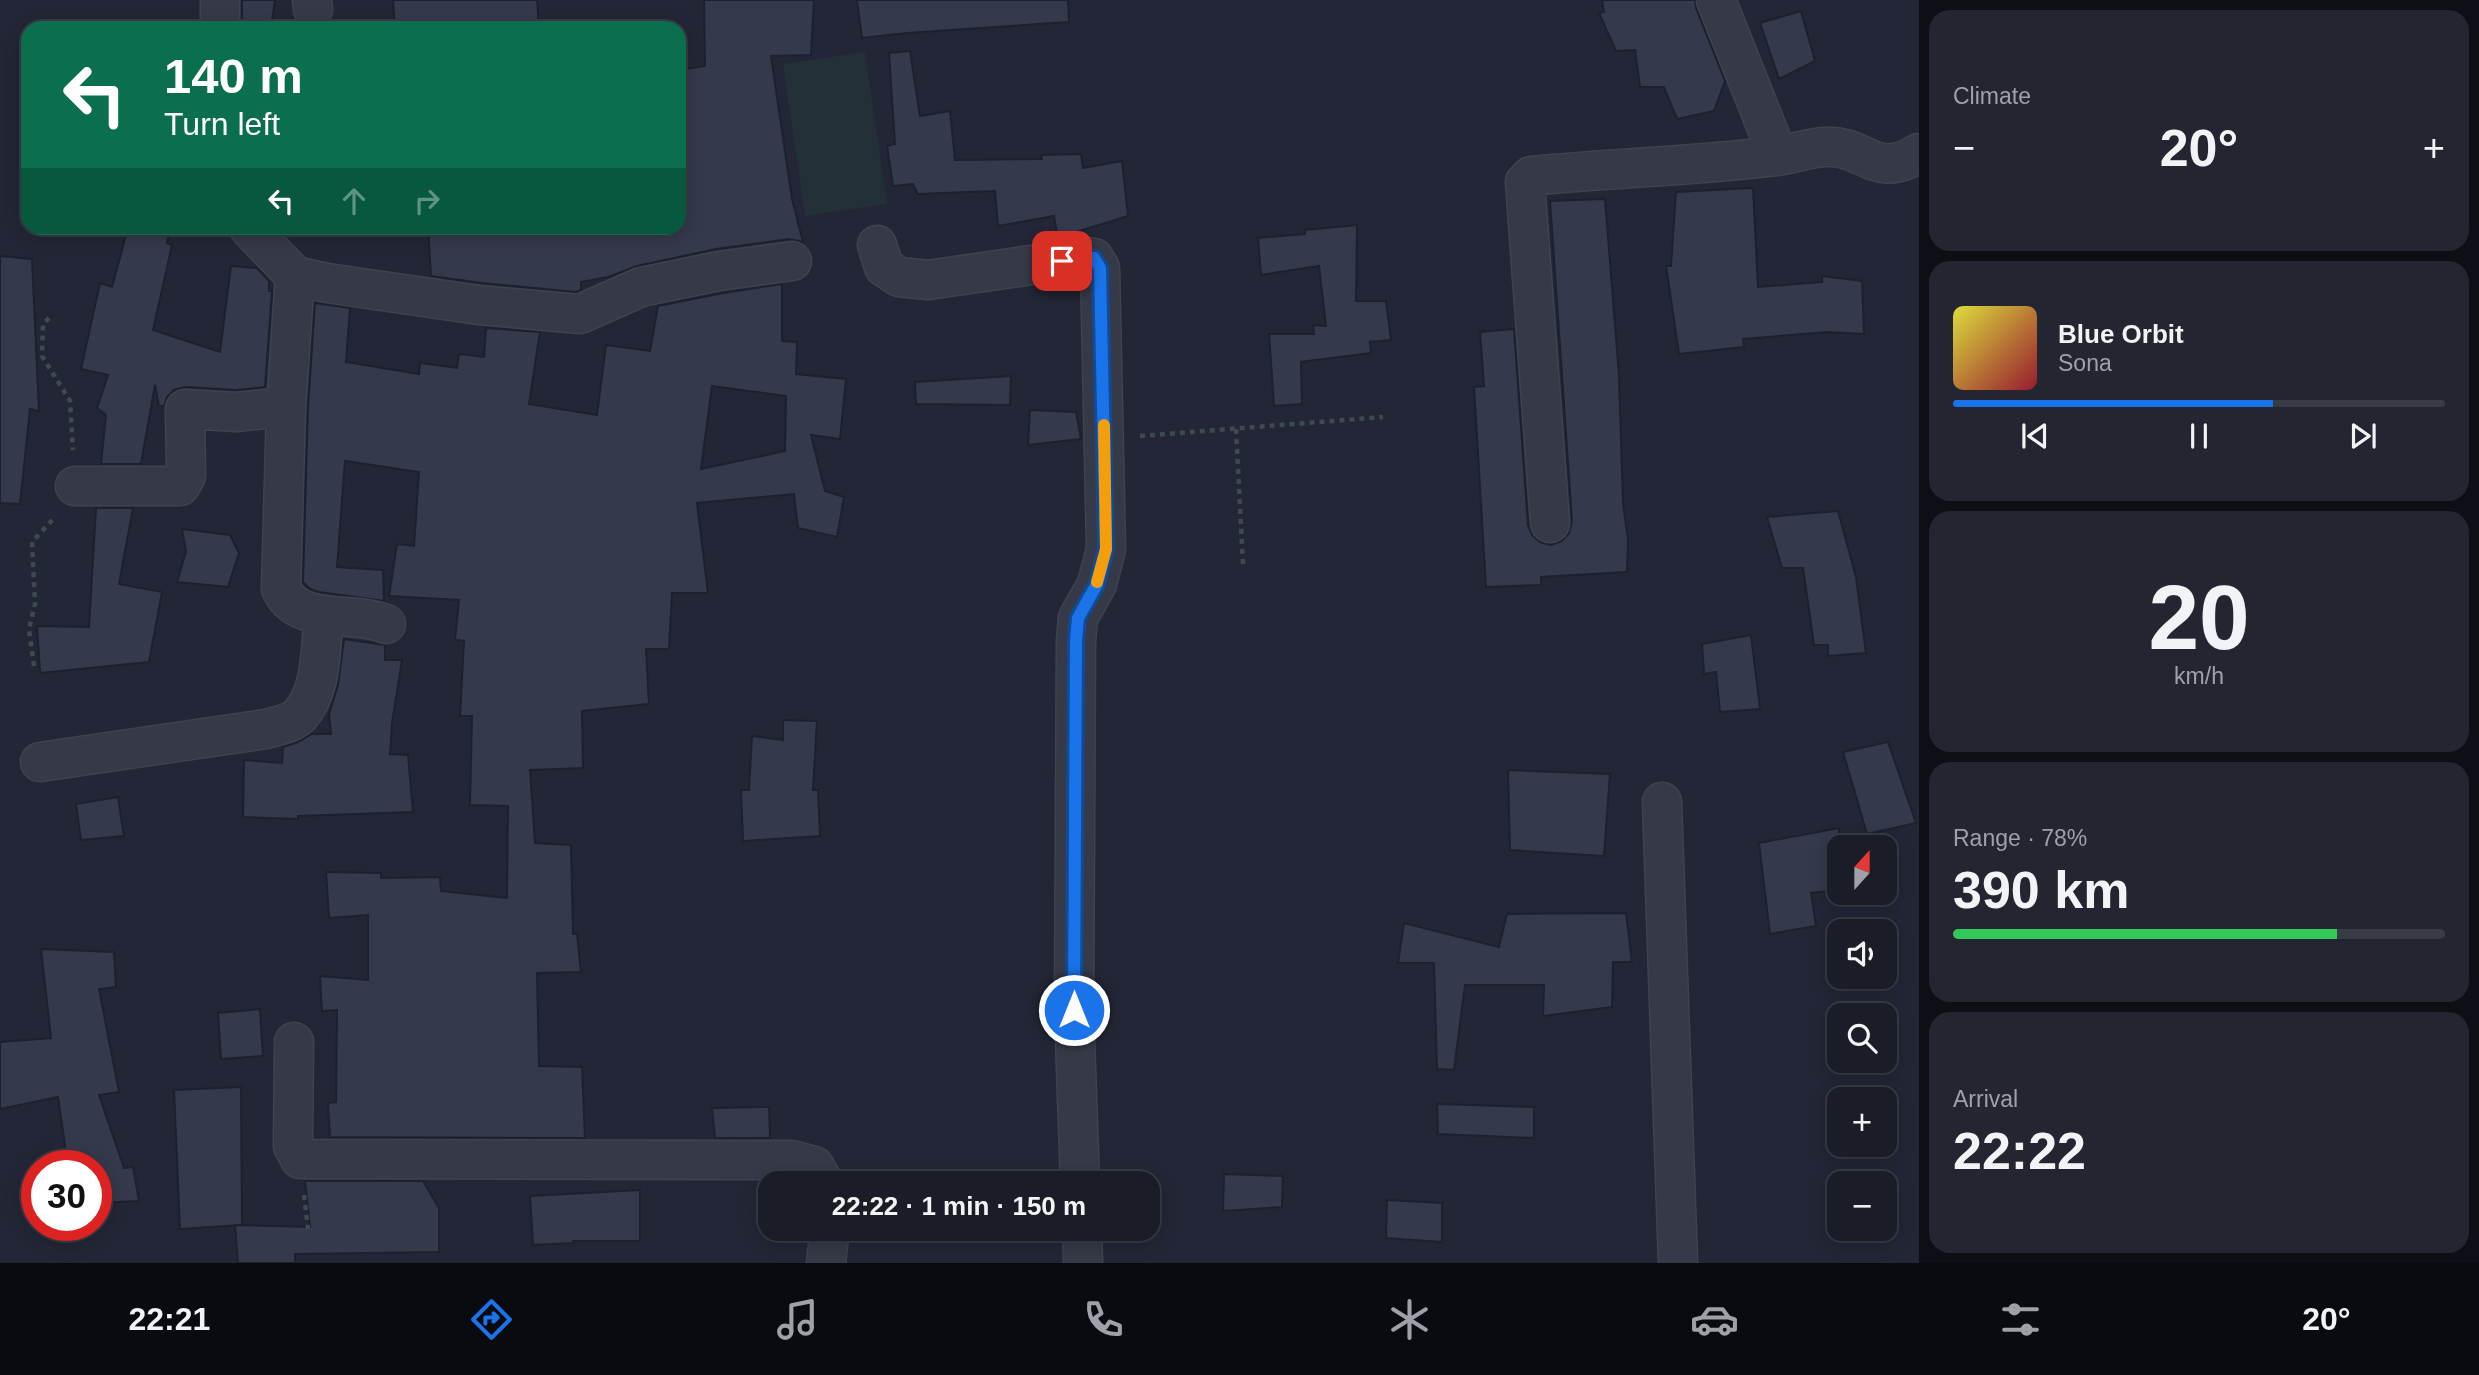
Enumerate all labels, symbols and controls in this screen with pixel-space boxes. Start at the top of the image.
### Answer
icon: left [49,49,140,140]
text: 140 m [164,49,303,103]
text: Climate [1953,83,2031,109]
text: Turn left [164,106,280,142]
text: 20° [2160,119,2238,177]
text: − [1953,127,1975,169]
text: + [2423,127,2445,169]
icon: left [262,182,300,220]
icon: ahead [335,182,373,220]
icon: right [408,182,446,220]
pin [1032,231,1092,291]
icon: arrive [1043,242,1081,280]
text: Blue Orbit [2058,319,2184,349]
text: Sona [2058,350,2112,376]
icon: previous [2016,417,2054,455]
icon: pause [2180,417,2218,455]
icon: next [2344,417,2382,455]
text: 20 [2148,567,2250,668]
text: km/h [2174,663,2224,689]
text: Range · 78% [1953,825,2087,851]
north arrow [1827,835,1897,905]
map controls [1827,835,1897,1241]
text: 390 km [1953,861,2129,919]
button: sound [1827,919,1897,989]
position arrow [1037,973,1111,1047]
button: search [1827,1003,1897,1073]
text: Arrival [1953,1086,2018,1112]
button: + [1827,1087,1897,1157]
text: 22:22 [1953,1122,2086,1180]
speed limit sign: 30 [21,1150,112,1241]
button: − [1827,1171,1897,1241]
text: 22:22 · 1 min · 150 m [832,1191,1086,1221]
icon: directions [467,1295,516,1344]
icon: music [773,1295,822,1344]
icon: phone [1079,1295,1128,1344]
icon: climate [1385,1295,1434,1344]
icon: car [1690,1295,1739,1344]
icon: filters [1996,1295,2045,1344]
text: 22:21 [128,1301,210,1337]
text: 20° [2302,1301,2351,1337]

